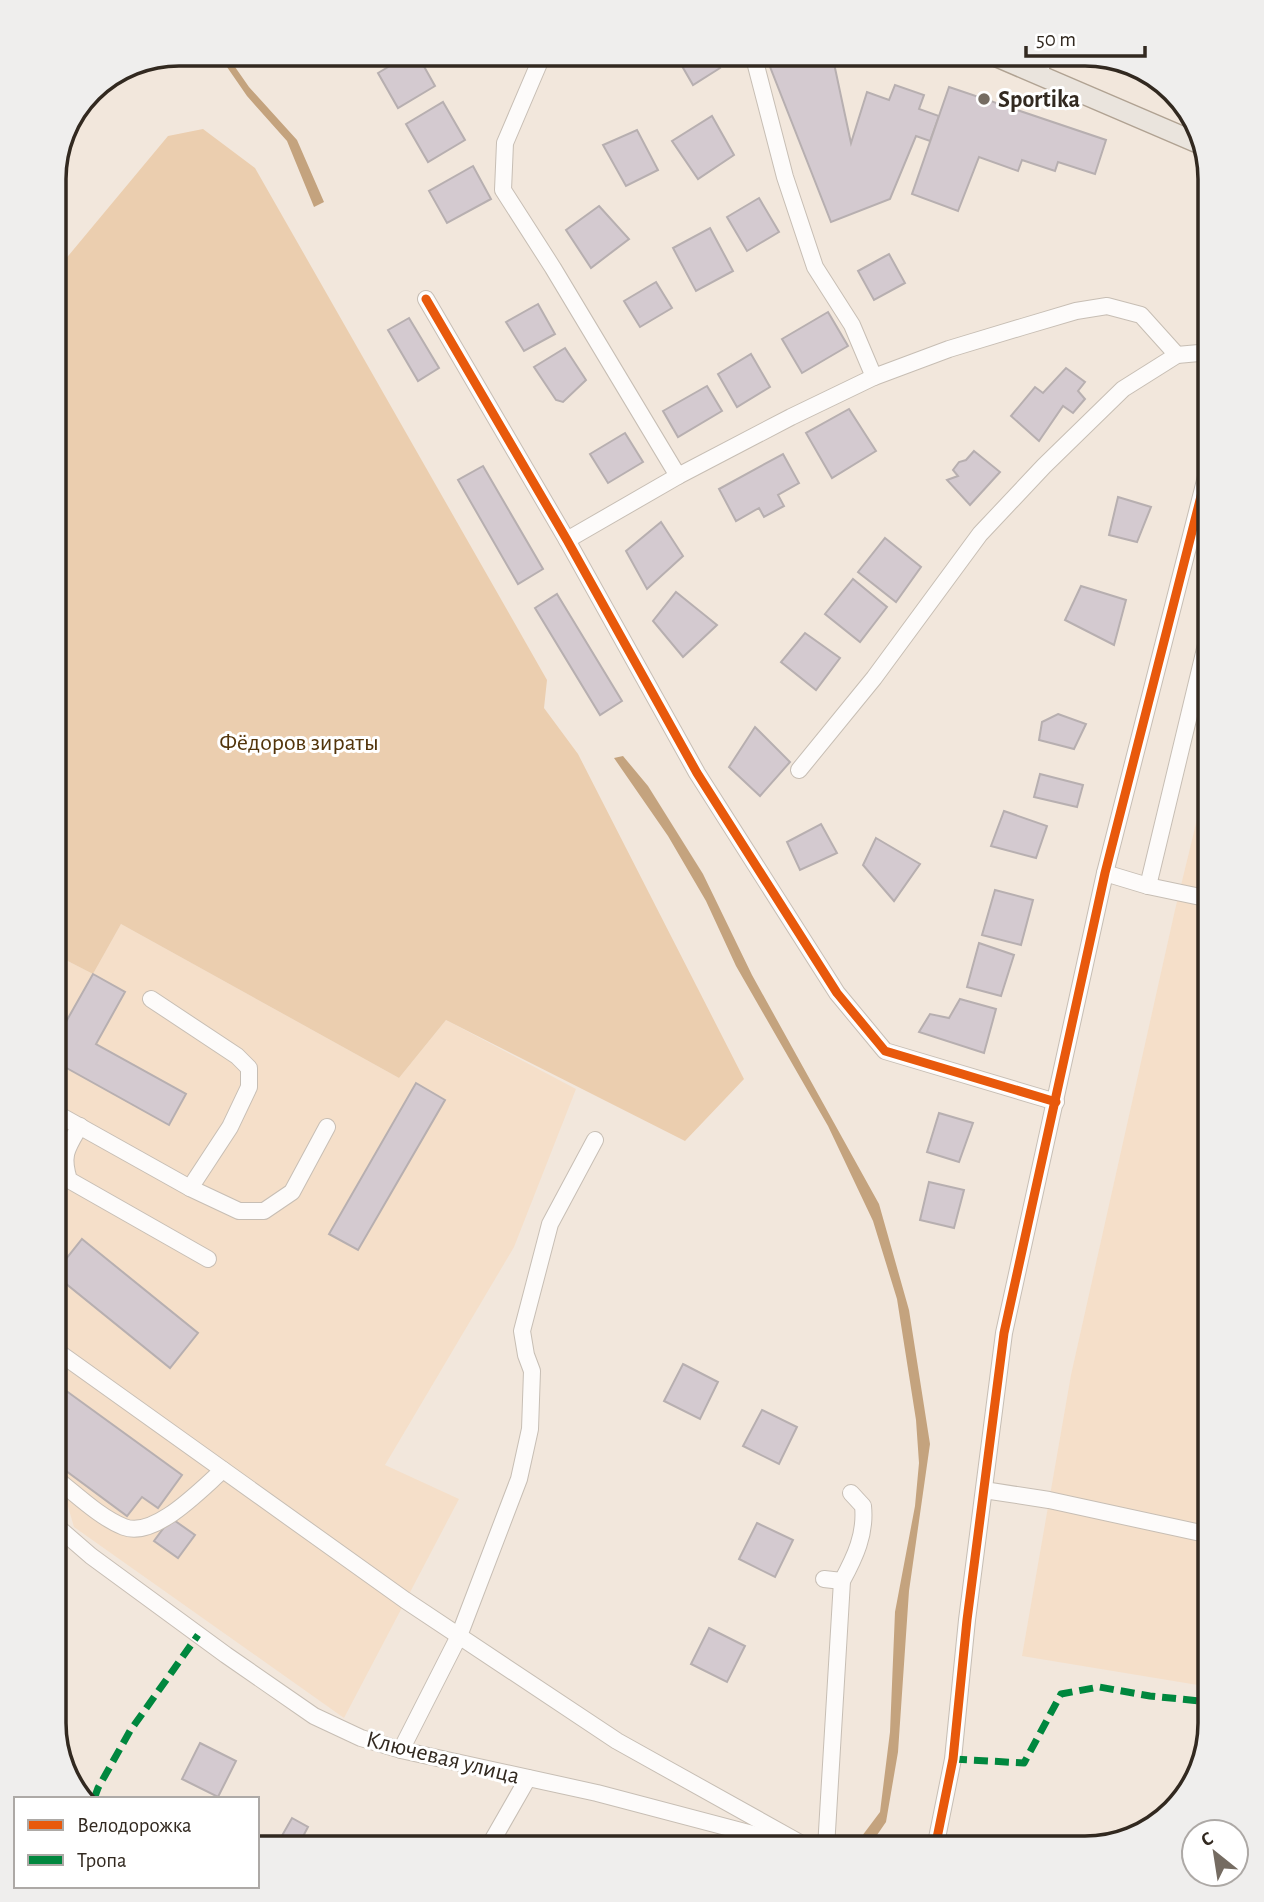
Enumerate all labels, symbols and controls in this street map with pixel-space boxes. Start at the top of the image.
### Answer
scale bar [1026,14,1145,58]
text: 50 m [1036,29,1076,50]
place label: Sportika [998,88,1080,112]
marker: Sportika [976,91,992,107]
park label: Фёдоров зираты [219,731,379,755]
street label: Ключевая улица [364,1727,522,1789]
legend [14,1797,259,1888]
text: Велодорожка [77,1815,192,1836]
north arrow [1180,1818,1250,1888]
text: С [1198,1829,1217,1850]
text: Тропа [77,1850,127,1871]

